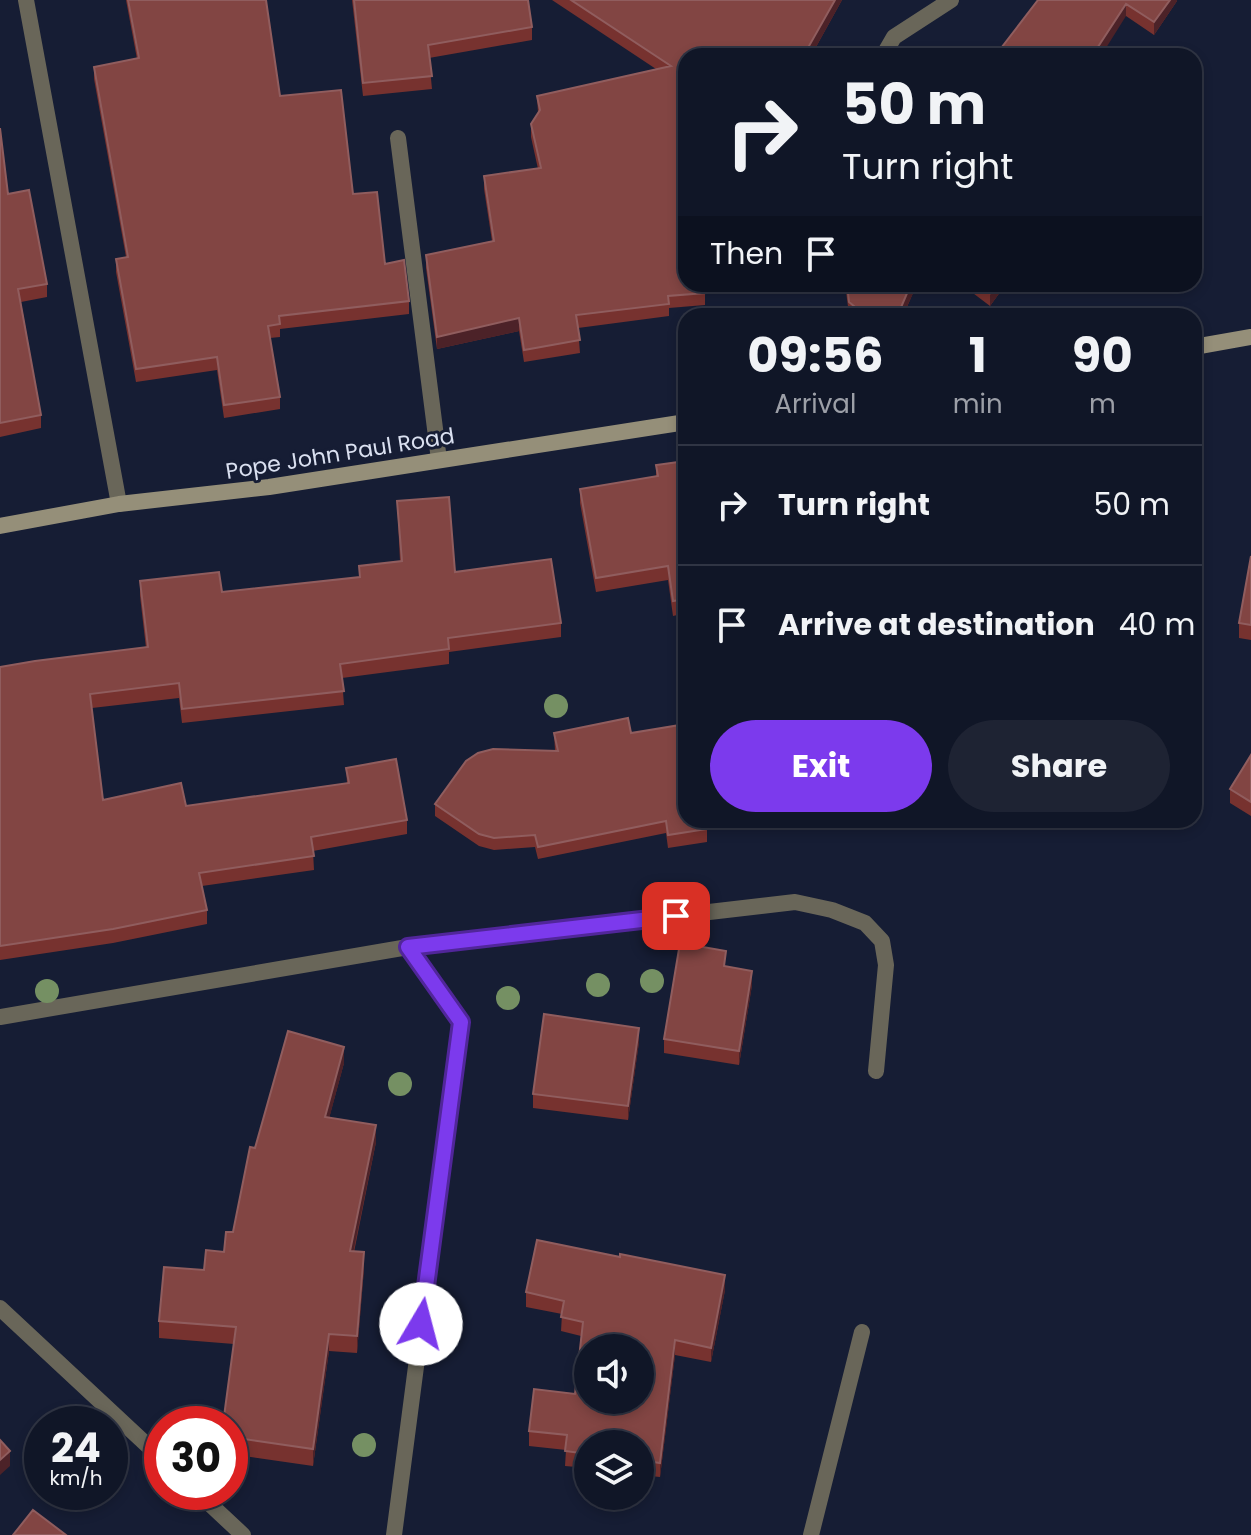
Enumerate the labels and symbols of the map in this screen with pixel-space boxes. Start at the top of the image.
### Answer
street label: Pope John Paul Road [223,420,457,487]
pin [642,882,710,950]
position arrow [379,1282,463,1366]
speed limit sign: 30 [144,1406,248,1510]

